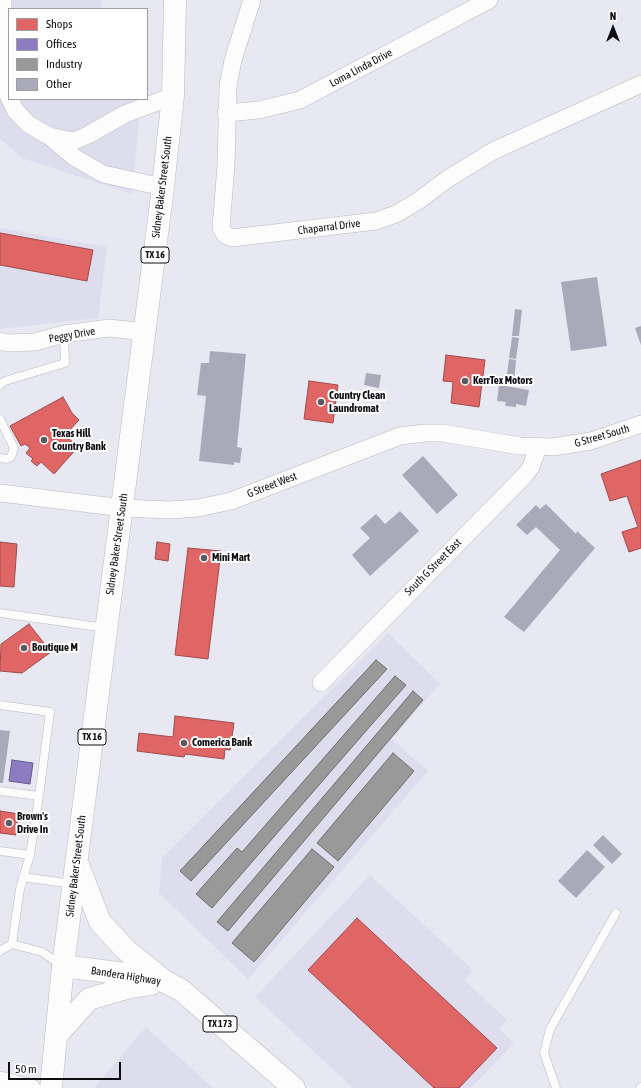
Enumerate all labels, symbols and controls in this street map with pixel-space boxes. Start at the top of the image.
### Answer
legend [8,8,148,100]
north arrow [593,8,633,48]
text: N [610,10,616,22]
text: Shops [46,17,72,31]
text: Offices [46,37,76,51]
street label: Loma Linda Drive [327,46,395,90]
text: Industry [46,57,83,71]
text: Other [46,77,71,91]
street label: Sidney Baker Street South [149,135,175,239]
street label: Chaparral Drive [297,217,361,237]
road number: TX 16 [141,247,169,263]
street label: Peggy Drive [48,324,96,346]
place label: KerrTex Motors [473,374,533,388]
marker: KerrTex Motors [460,376,470,386]
place label: Country Clean Laundromat [329,389,385,415]
marker: Country Clean Laundromat [316,397,326,407]
street label: G Street South [573,422,631,450]
place label: Texas Hill Country Bank [52,427,106,453]
marker: Texas Hill Country Bank [39,435,49,445]
street label: G Street West [245,469,299,501]
street label: Sidney Baker Street South [103,492,131,596]
street label: South G Street East [402,536,464,598]
place label: Mini Mart [212,551,250,565]
marker: Mini Mart [199,553,209,563]
place label: Boutique M [32,641,78,655]
marker: Boutique M [19,643,29,653]
road number: TX 16 [78,729,106,745]
place label: Comerica Bank [192,736,252,750]
marker: Comerica Bank [179,738,189,748]
place label: Brown's Drive In [17,810,48,836]
street label: Sidney Baker Street South [63,814,89,918]
marker: Brown's Drive In [4,818,14,828]
street label: Bandera Highway [90,964,162,988]
road number: TX 173 [203,1016,237,1032]
scale bar [10,1054,123,1080]
text: 50 m [15,1062,37,1076]

